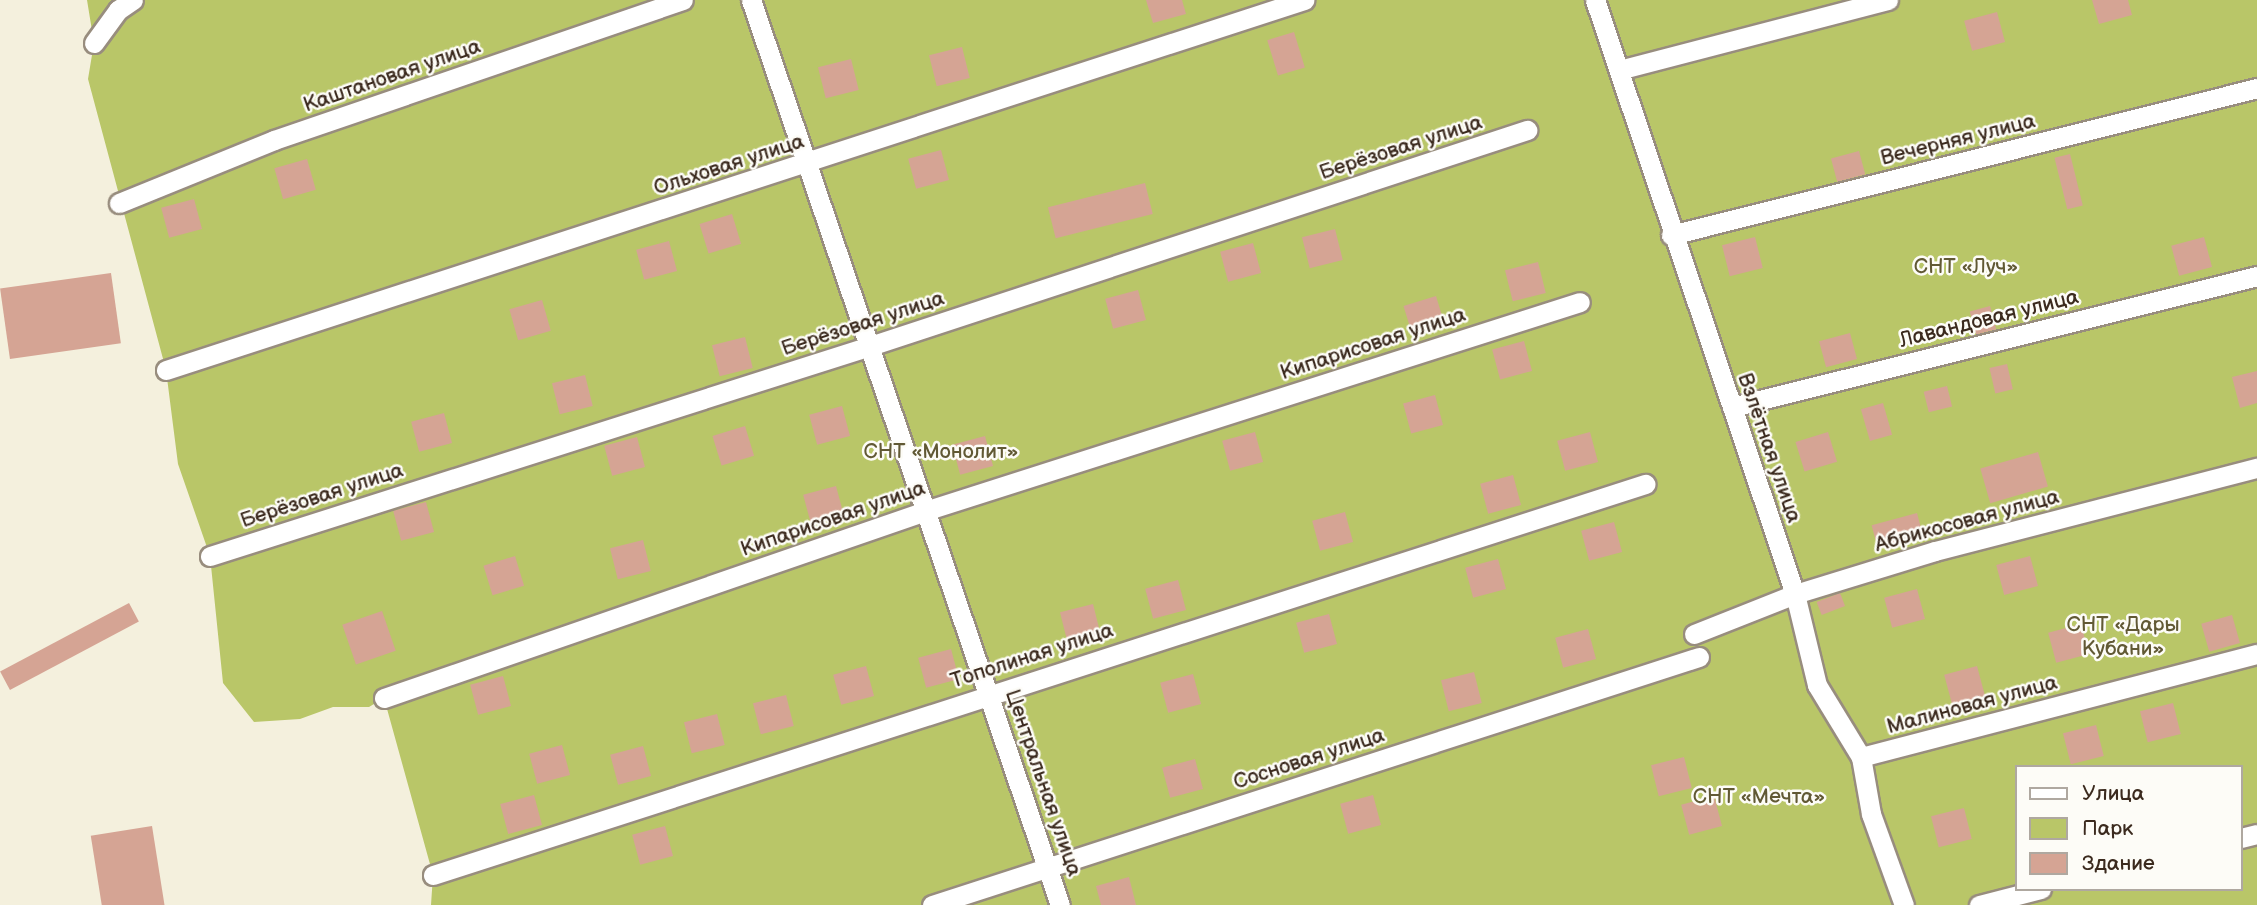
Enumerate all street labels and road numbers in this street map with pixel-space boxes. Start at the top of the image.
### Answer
street label: Каштановая улица [300,34,484,118]
street label: Вечерняя улица [1878,109,2038,171]
street label: Берёзовая улица [1316,110,1486,186]
street label: Ольховая улица [651,129,807,201]
street label: Лавандовая улица [1897,285,2081,353]
street label: Берёзовая улица [778,286,948,362]
street label: Кипарисовая улица [1277,302,1469,386]
street label: Взлётная улица [1732,370,1806,526]
street label: Берёзовая улица [237,458,407,534]
street label: Кипарисовая улица [737,476,929,562]
street label: Абрикосовая улица [1872,484,2062,558]
street label: Тополиная улица [948,618,1116,694]
street label: Малиновая улица [1884,670,2060,740]
street label: Центральная улица [999,686,1087,880]
street label: Сосновая улица [1230,723,1388,795]

